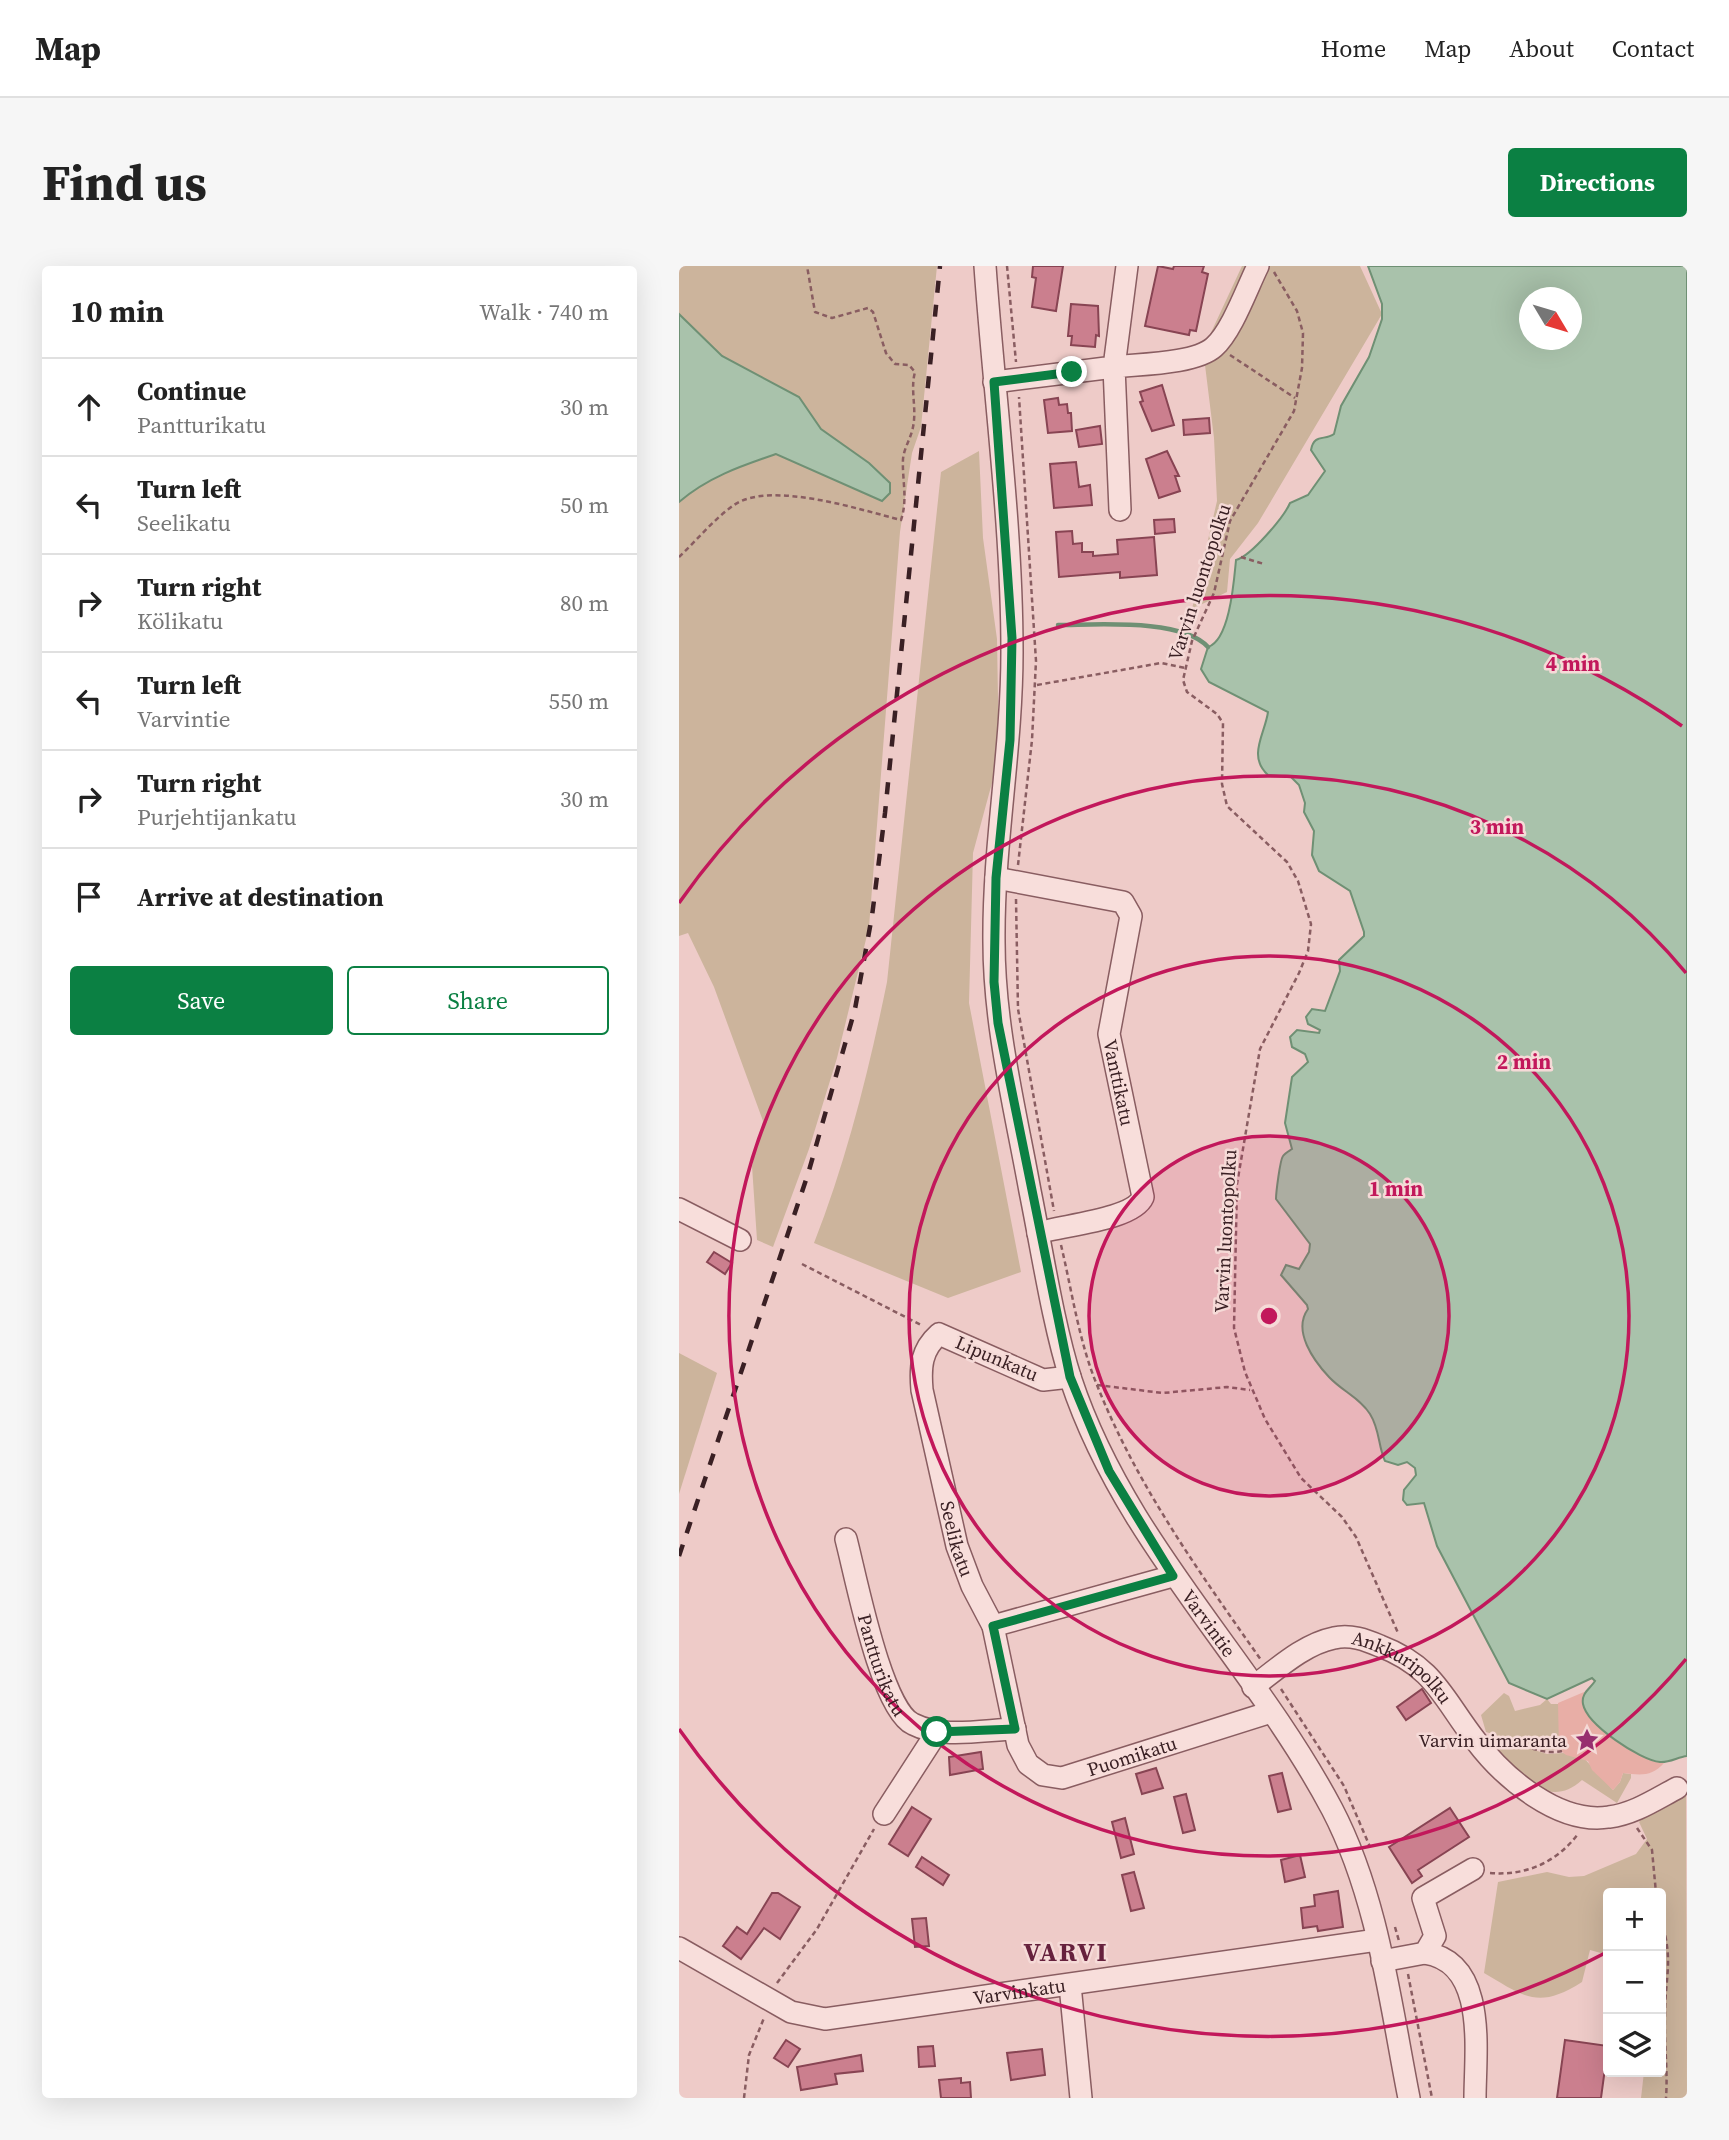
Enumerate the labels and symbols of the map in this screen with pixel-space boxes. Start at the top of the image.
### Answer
north arrow [1519,287,1582,350]
route end [1056,356,1087,387]
street label: Varvin luontopolku [1161,500,1237,664]
text: 4 min [1546,649,1600,678]
text: 3 min [1470,812,1524,841]
street label: Vanttikatu [1097,1037,1141,1128]
text: 2 min [1497,1047,1551,1076]
street label: Varvin luontopolku [1208,1149,1242,1313]
text: 1 min [1369,1174,1423,1203]
centre of rings [1257,1304,1281,1328]
street label: Lipunkatu [952,1329,1042,1387]
street label: Seelikatu [934,1498,980,1580]
street label: Varvintie [1176,1584,1242,1662]
street label: Pantturikatu [852,1611,913,1721]
street label: Ankkuripolku [1349,1624,1458,1709]
route start [921,1716,952,1747]
place icon: Varvin uimaranta [1573,1726,1601,1754]
place label: Varvin uimaranta [1419,1727,1567,1753]
street label: Puomikatu [1084,1730,1180,1782]
district label: VARVI [1023,1934,1109,1970]
street label: Varvinkatu [971,1972,1067,2011]

